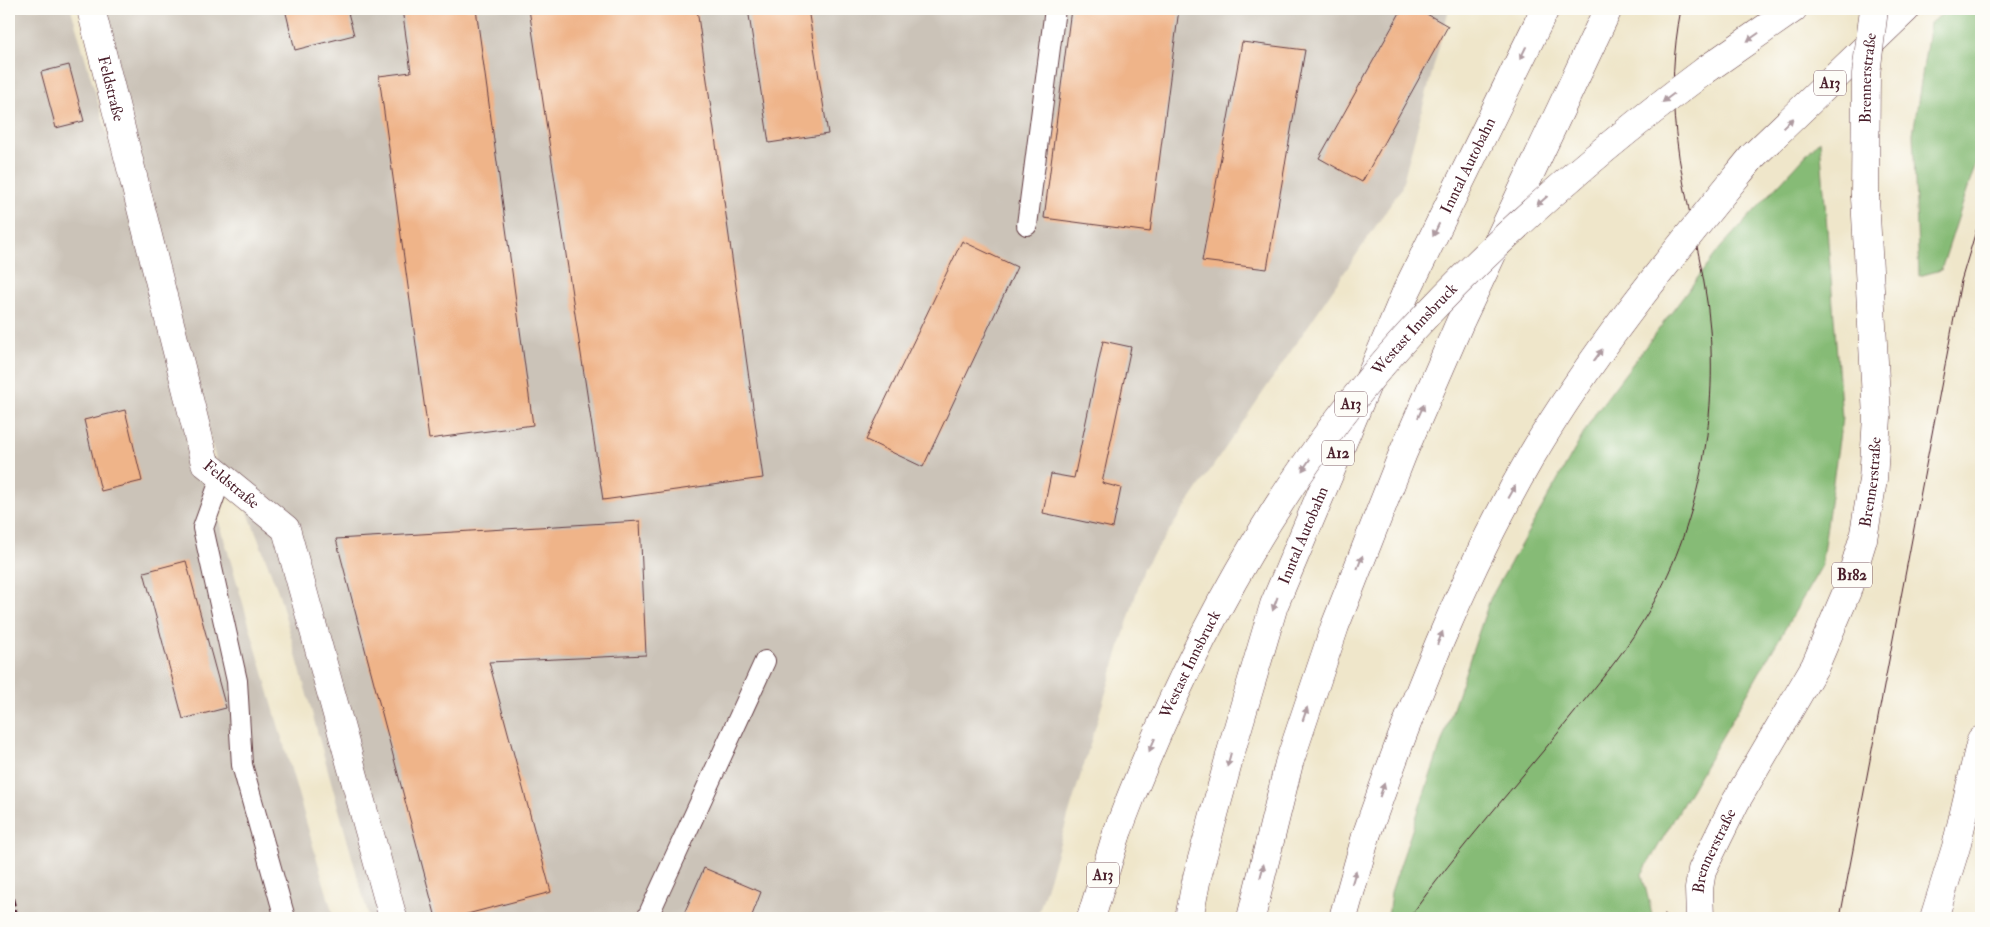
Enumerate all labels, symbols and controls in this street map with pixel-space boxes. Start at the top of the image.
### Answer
street label: Brennerstraße [1856,31,1881,123]
one-way arrow [1746,32,1760,42]
one-way arrow [1519,45,1527,60]
street label: Feldstraße [93,54,129,124]
road number: A13 [1814,70,1846,96]
one-way arrow [1661,93,1675,103]
street label: Inntal Autobahn [1436,114,1500,217]
one-way arrow [1782,117,1794,129]
one-way arrow [1536,196,1549,207]
one-way arrow [1432,223,1440,237]
street label: Westast Innsbruck [1367,279,1462,380]
one-way arrow [1593,348,1603,361]
road number: A13 [1335,392,1367,416]
one-way arrow [1418,404,1426,418]
street label: Brennerstraße [1855,436,1886,529]
road number: A12 [1322,440,1354,466]
street label: Feldstraße [199,456,264,513]
one-way arrow [1301,459,1311,472]
street label: Inntal Autobahn [1274,483,1333,587]
one-way arrow [1508,485,1516,500]
one-way arrow [1357,554,1365,569]
road number: B182 [1832,562,1872,588]
one-way arrow [1271,597,1279,612]
street label: Westast Innsbruck [1155,607,1225,722]
one-way arrow [1437,631,1445,645]
one-way arrow [1302,707,1309,722]
one-way arrow [1147,738,1155,752]
one-way arrow [1224,752,1232,767]
one-way arrow [1379,782,1386,797]
street label: Brennerstraße [1688,805,1741,895]
road number: A13 [1087,862,1119,888]
one-way arrow [1258,863,1266,878]
one-way arrow [1350,869,1358,884]

